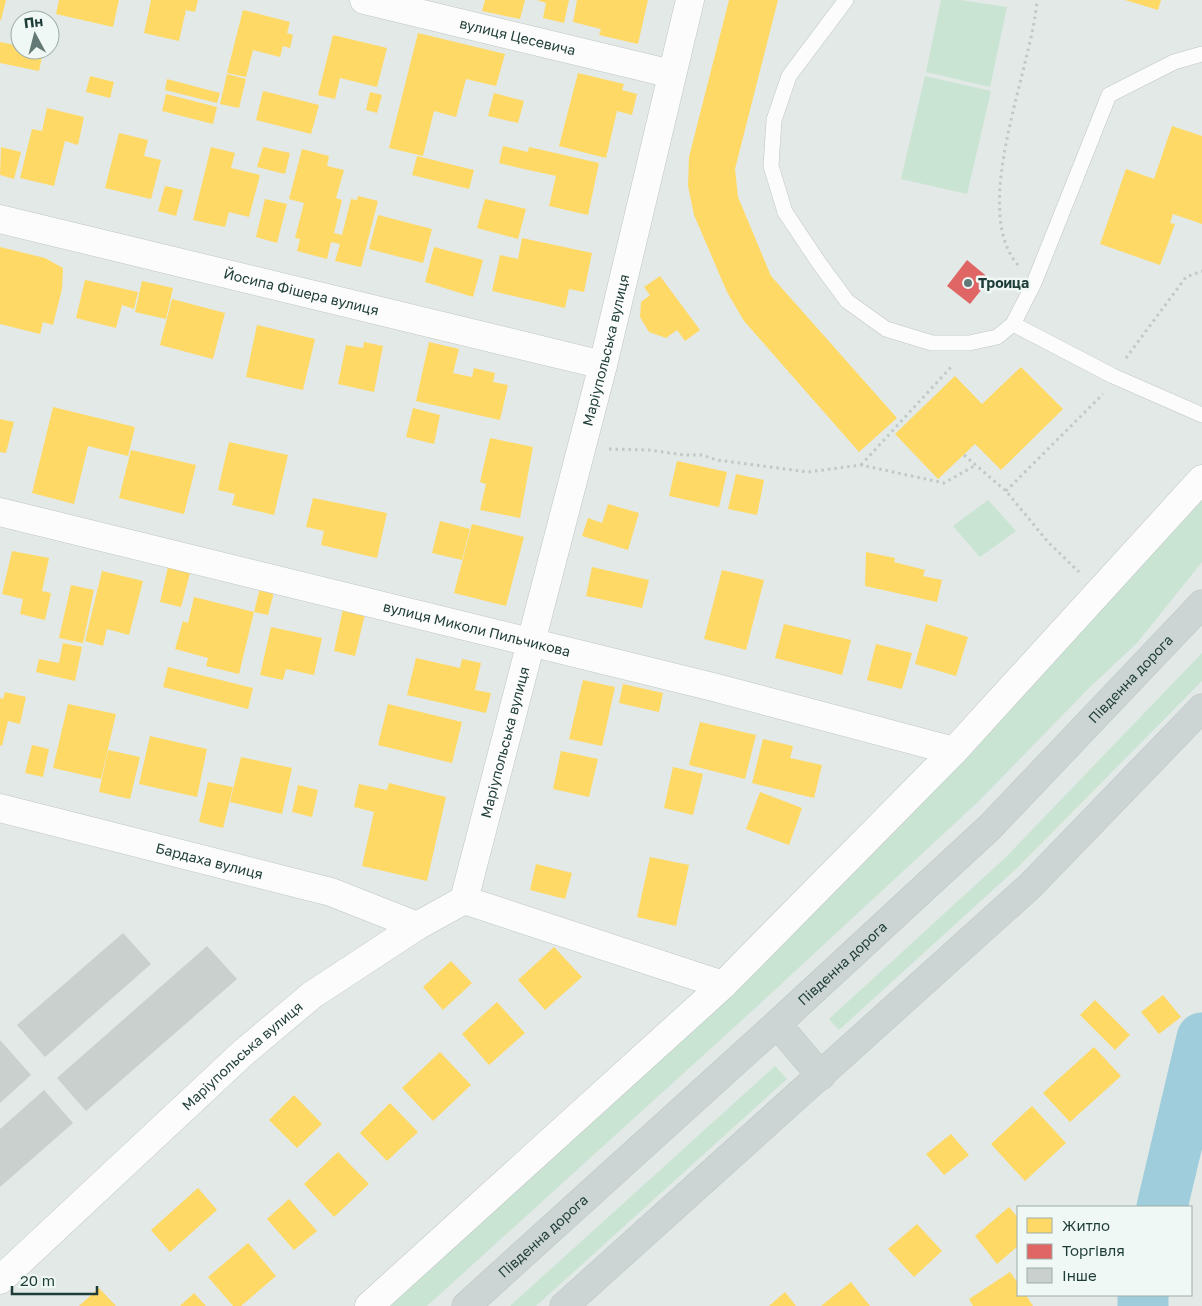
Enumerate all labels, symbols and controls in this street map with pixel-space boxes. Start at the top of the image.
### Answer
north arrow [10,10,60,60]
text: Пн [23,12,44,31]
street label: вулиця Цесевича [458,14,578,59]
street label: Йосипа Фішера вулиця [222,264,381,318]
street label: Маріупольська вулиця [579,272,632,428]
place label: Троица [978,274,1029,291]
marker: Троица [962,277,974,289]
street label: вулиця Миколи Пильчикова [382,597,572,660]
street label: Південна дорога [1084,631,1176,726]
street label: Маріупольська вулиця [477,665,532,820]
street label: Бардаха вулиця [154,839,265,882]
street label: Південна дорога [794,918,890,1008]
street label: Маріупольська вулиця [178,998,306,1114]
street label: Південна дорога [494,1191,591,1281]
legend [1017,1206,1192,1296]
text: Житло [1062,1216,1110,1234]
text: Торгівля [1062,1241,1125,1259]
scale bar [12,1264,98,1296]
text: Інше [1062,1266,1097,1284]
text: 20 m [20,1271,55,1289]

